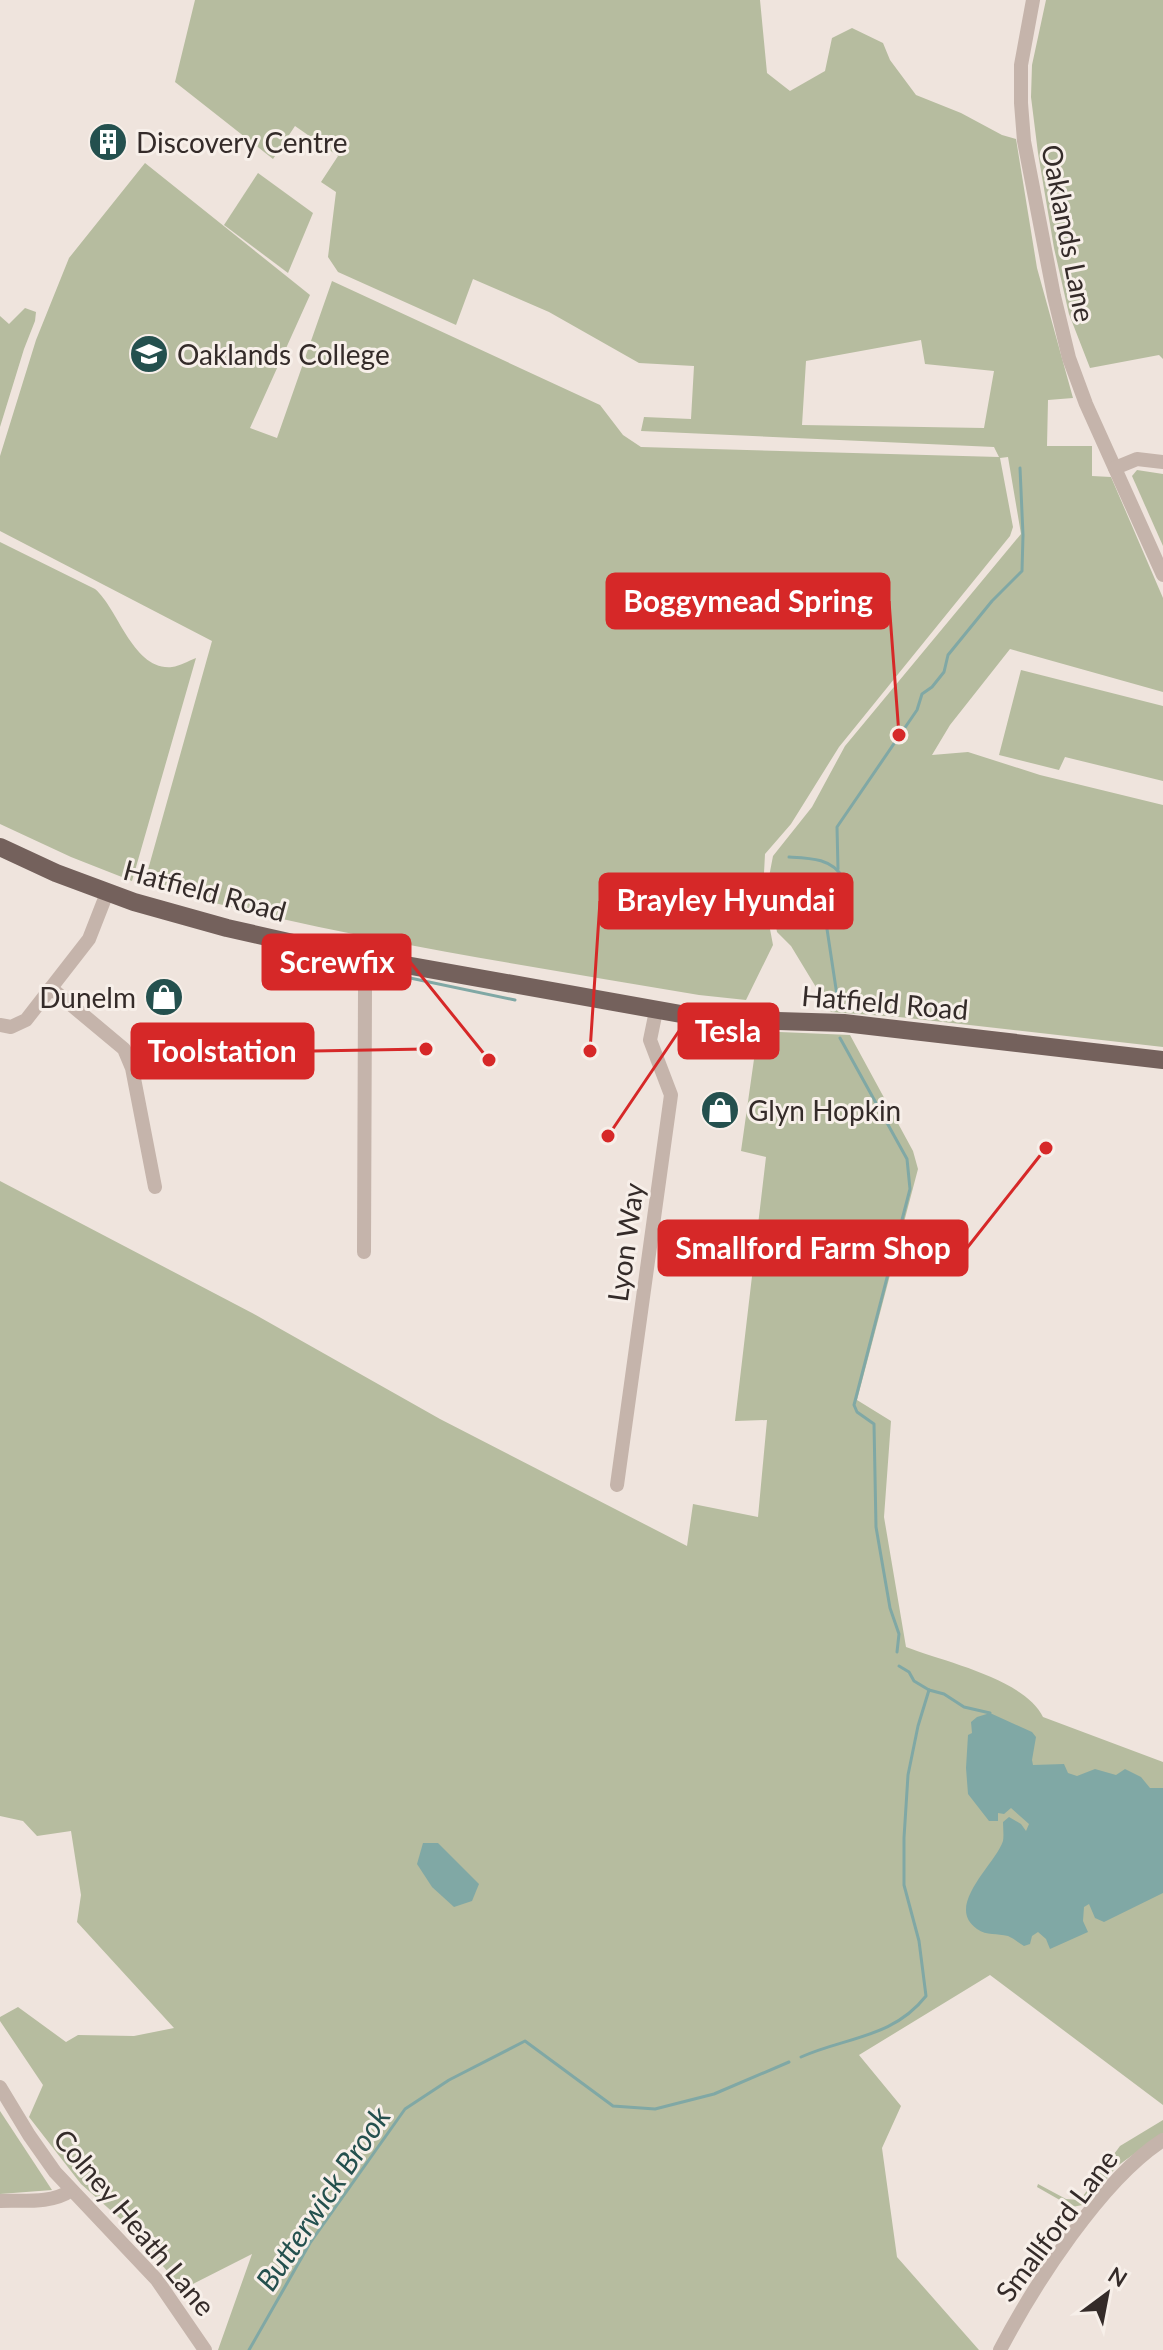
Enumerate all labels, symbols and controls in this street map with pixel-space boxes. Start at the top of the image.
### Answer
building icon: Discovery Centre [87,121,129,163]
place label: Discovery Centre [136,125,347,159]
street label: Oaklands Lane [1035,141,1103,325]
school or university icon: Oaklands College [128,333,170,375]
place label: Oaklands College [177,337,390,371]
callout: Boggymead Spring [607,574,889,628]
text: Boggymead Spring [623,582,873,618]
street label: Hatfield Road [120,852,290,928]
callout: Brayley Hyundai [600,874,852,928]
text: Brayley Hyundai [617,881,835,917]
callout: Screwfix [263,935,410,989]
text: Screwfix [279,943,395,979]
shop icon: Dunelm [143,976,185,1018]
street label: Hatfield Road [800,978,970,1026]
place label: Dunelm [39,980,136,1014]
callout: Tesla [679,1004,778,1058]
text: Tesla [695,1012,761,1048]
callout: Toolstation [132,1024,313,1078]
text: Toolstation [147,1032,297,1068]
shop icon: Glyn Hopkin [699,1089,741,1131]
place label: Glyn Hopkin [748,1093,901,1127]
street label: Lyon Way [600,1180,650,1304]
callout: Smallford Farm Shop [659,1221,967,1275]
text: Smallford Farm Shop [675,1229,951,1265]
water label: Butterwick Brook [247,2099,397,2297]
street label: Colney Heath Lane [47,2122,223,2322]
street label: Smallford Lane [988,2142,1124,2308]
north arrow [1067,2254,1147,2334]
text: N [1104,2261,1132,2293]

